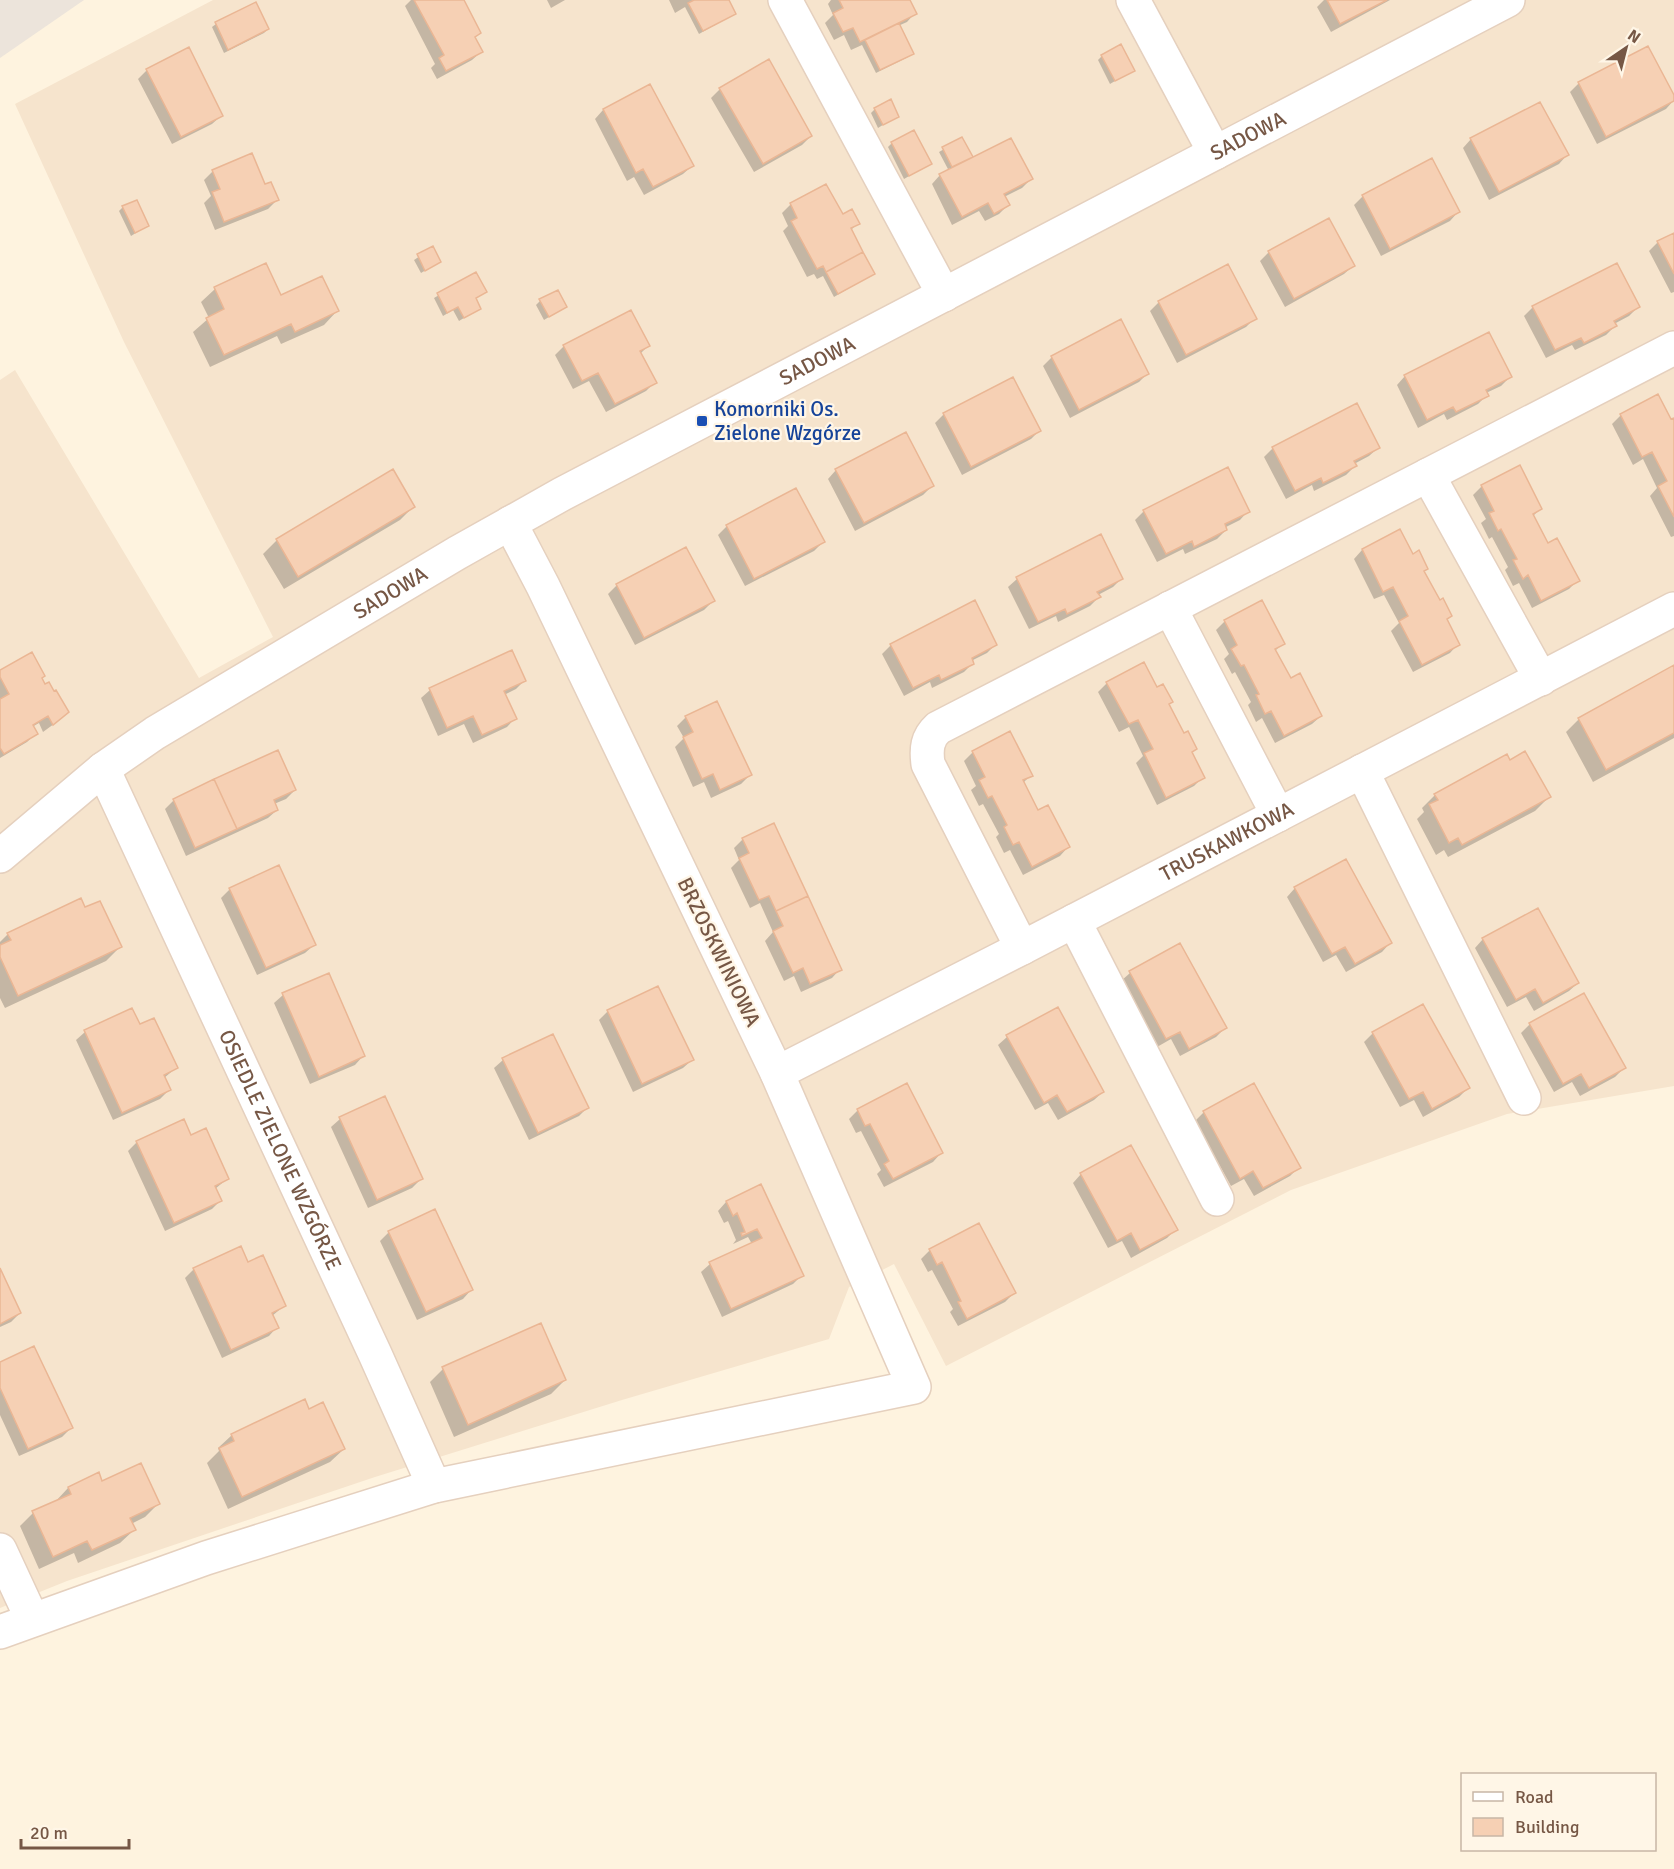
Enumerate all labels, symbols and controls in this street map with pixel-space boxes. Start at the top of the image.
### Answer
north arrow [1596,18,1656,78]
text: N [1624,25,1644,48]
street label: SADOWA [1206,105,1291,166]
street label: SADOWA [775,330,860,391]
place label: Komorniki Os. Zielone Wzgórze [714,396,861,446]
marker: Komorniki Os. Zielone Wzgórze [695,414,709,428]
street label: SADOWA [348,561,432,625]
street label: TRUSKAWKOWA [1156,796,1298,887]
street label: BRZOSKWINIOWA [672,873,766,1031]
street label: OSIEDLE ZIELONE WZGÓRZE [213,1025,347,1274]
legend [1461,1773,1656,1851]
text: Road [1515,1786,1554,1808]
scale bar [21,1812,129,1850]
text: Building [1515,1816,1579,1838]
text: 20 m [30,1822,68,1844]

